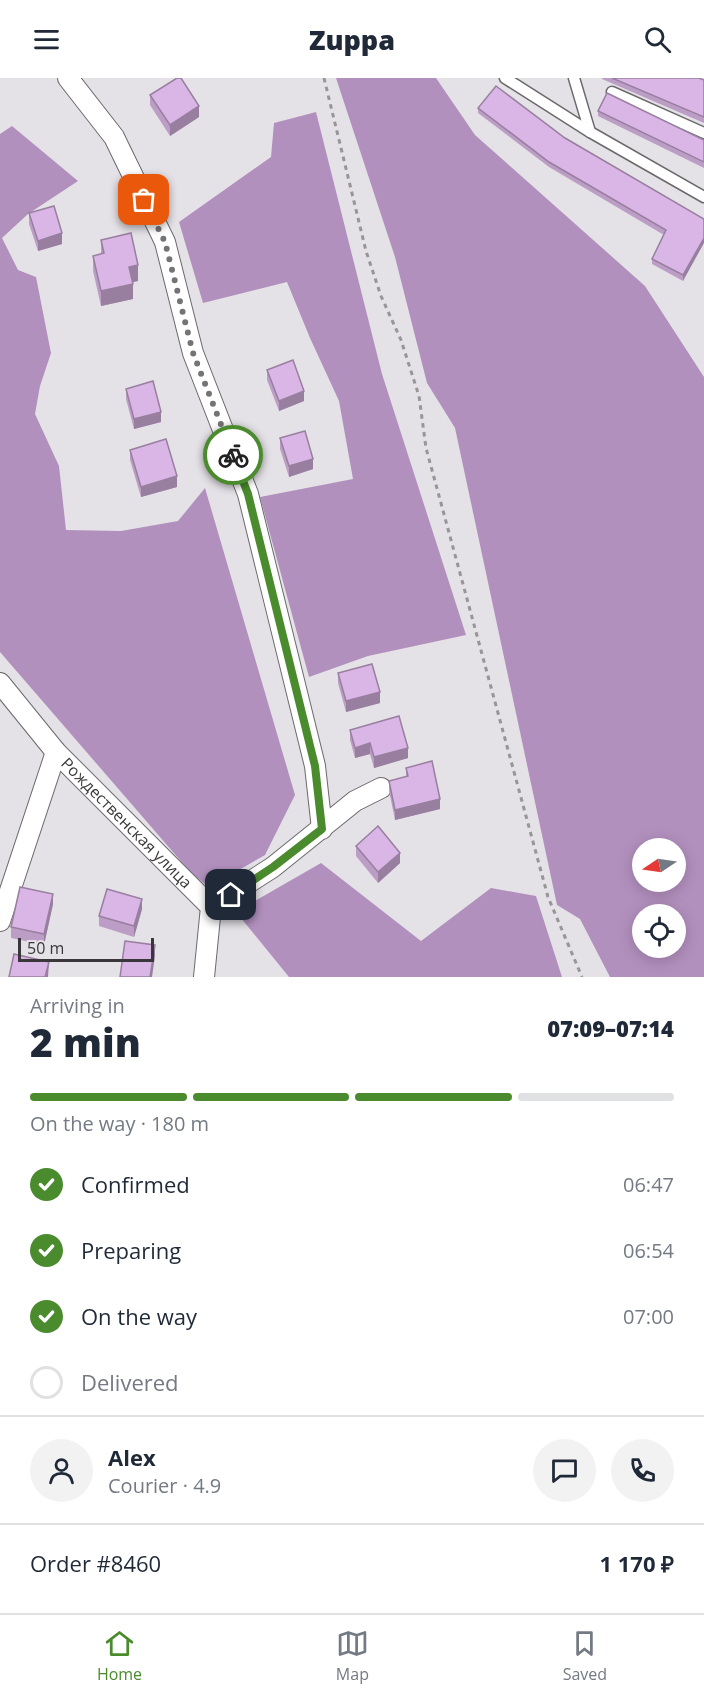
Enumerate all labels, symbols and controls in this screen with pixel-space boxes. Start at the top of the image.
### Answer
text: Zuppa [309,21,395,58]
icon: menu [30,23,63,56]
icon: search [641,23,674,56]
pin [118,174,169,225]
icon: bag [127,183,160,216]
courier [203,425,263,485]
icon: bike [217,439,250,472]
street label: Рождественская улица [57,753,197,893]
north arrow [632,838,686,892]
map controls [632,838,686,958]
pin [205,869,256,920]
icon: home [214,878,247,911]
button: locate [632,904,686,958]
scale bar [18,935,154,962]
text: 50 m [27,937,64,959]
text: Arriving in [30,992,125,1019]
text: 07:09–07:14 [547,1013,674,1043]
text: 2 min [30,1015,141,1068]
text: On the way · 180 m [30,1110,209,1137]
icon: check [30,1168,63,1201]
text: Confirmed [81,1169,190,1199]
text: 06:47 [623,1171,674,1198]
icon: check [30,1234,63,1267]
text: Preparing [81,1235,181,1265]
text: 06:54 [623,1237,674,1264]
icon: check [30,1300,63,1333]
text: On the way [81,1301,197,1331]
text: 07:00 [623,1303,674,1330]
text: Delivered [81,1367,179,1397]
button: person [30,1439,93,1502]
button: chat [533,1439,596,1502]
button: phone [611,1439,674,1502]
text: Alex [108,1442,156,1472]
text: Courier · 4.9 [108,1472,221,1499]
text: Order #8460 [30,1548,161,1578]
text: 1 170 ₽ [599,1548,674,1578]
tab: Home [97,1627,142,1685]
tab: Map [336,1627,369,1685]
tab: Saved [563,1627,607,1685]

